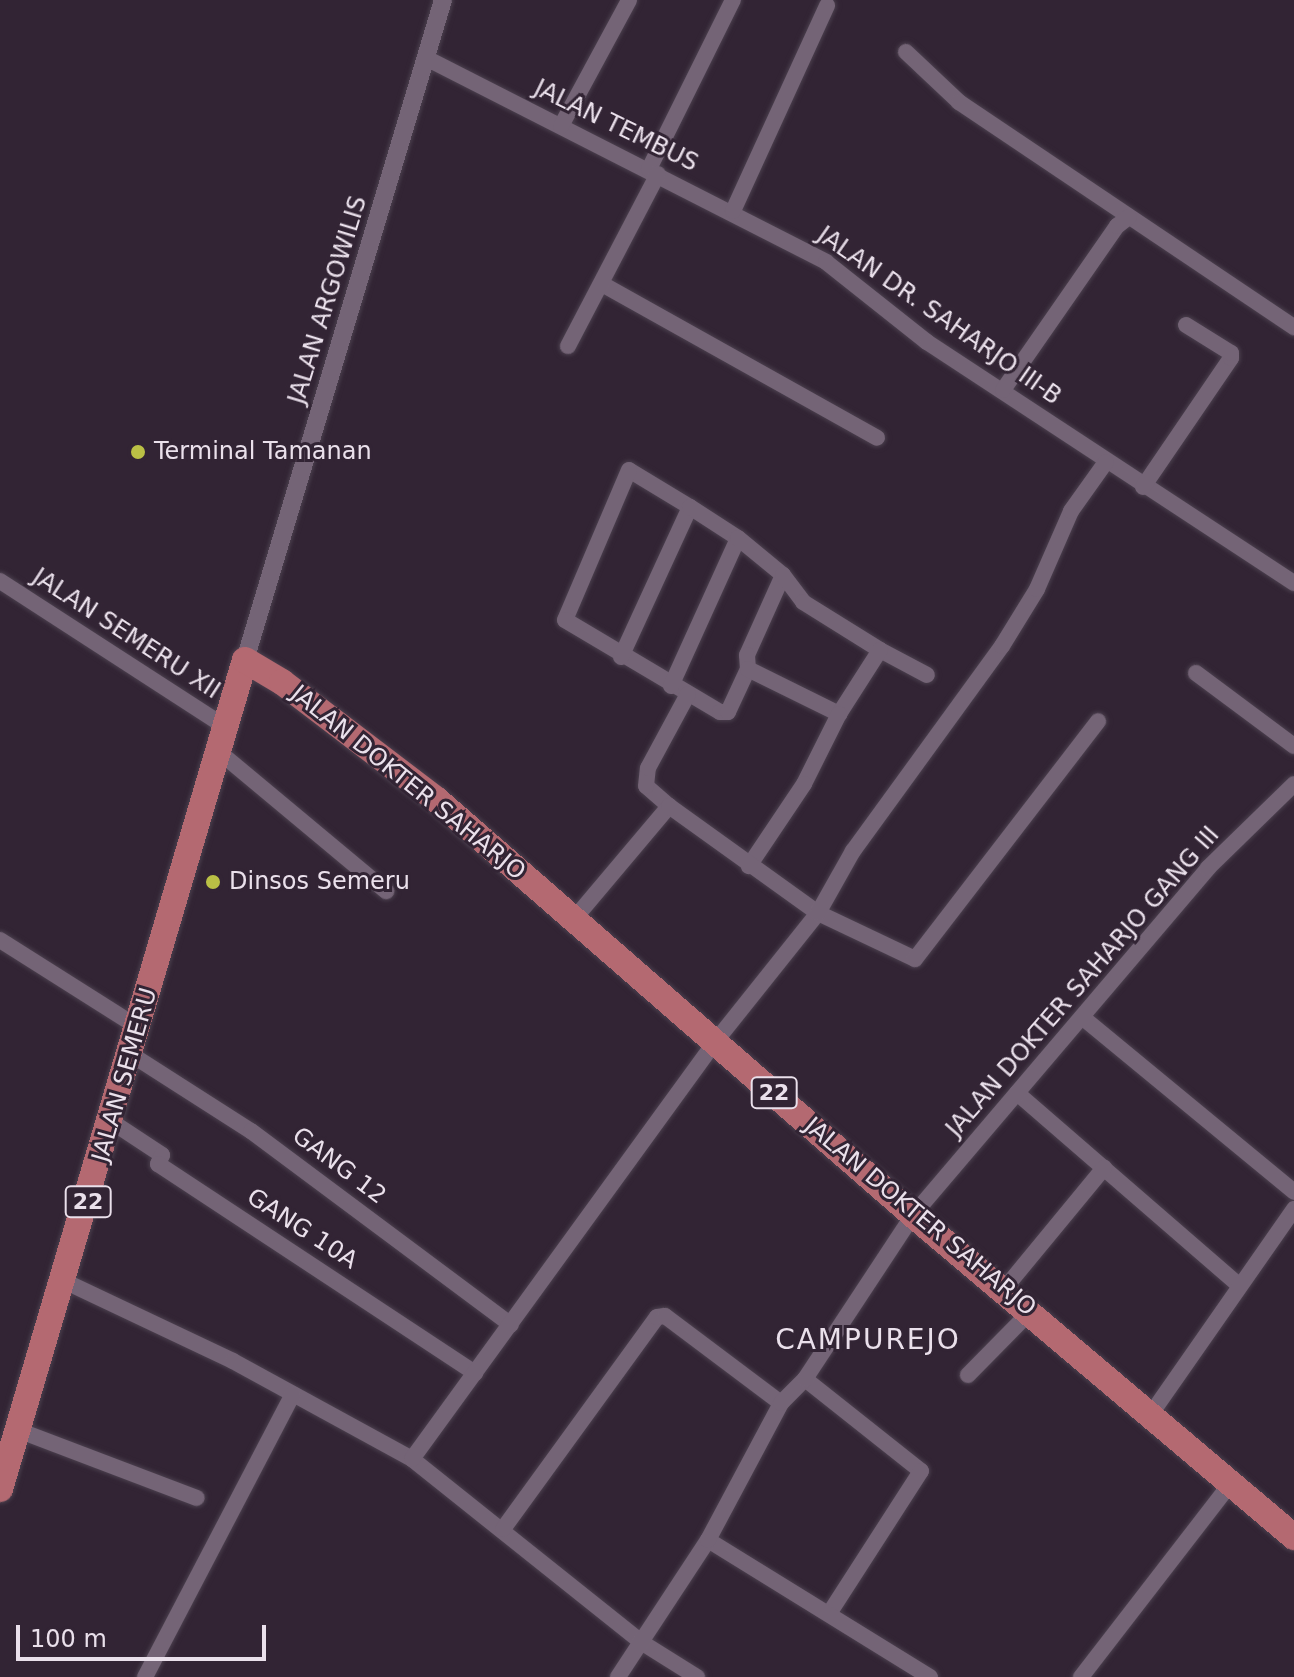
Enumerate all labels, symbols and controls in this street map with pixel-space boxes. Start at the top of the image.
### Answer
street label: JALAN TEMBUS [529,74,703,178]
street label: JALAN ARGOWILIS [283,192,373,408]
street label: JALAN DR. SAHARJO III-B [812,221,1066,411]
place label: Terminal Tamanan [154,438,372,466]
marker: Terminal Tamanan [129,443,147,461]
street label: JALAN SEMERU XII [27,563,225,705]
street label: JALAN DOKTER SAHARJO [285,679,531,887]
street label: JALAN DOKTER SAHARJO GANG III [940,821,1226,1143]
place label: Dinsos Semeru [229,868,410,896]
marker: Dinsos Semeru [204,873,222,891]
street label: JALAN SEMERU [86,985,164,1165]
road number: 22 [750,1075,798,1111]
street label: JALAN DOKTER SAHARJO [798,1112,1042,1322]
street label: GANG 12 [287,1121,391,1211]
street label: GANG 10A [241,1183,363,1275]
road number: 22 [64,1184,112,1220]
district label: CAMPUREJO [775,1323,961,1357]
scale bar [20,1609,270,1659]
text: 100 m [30,1625,107,1653]

